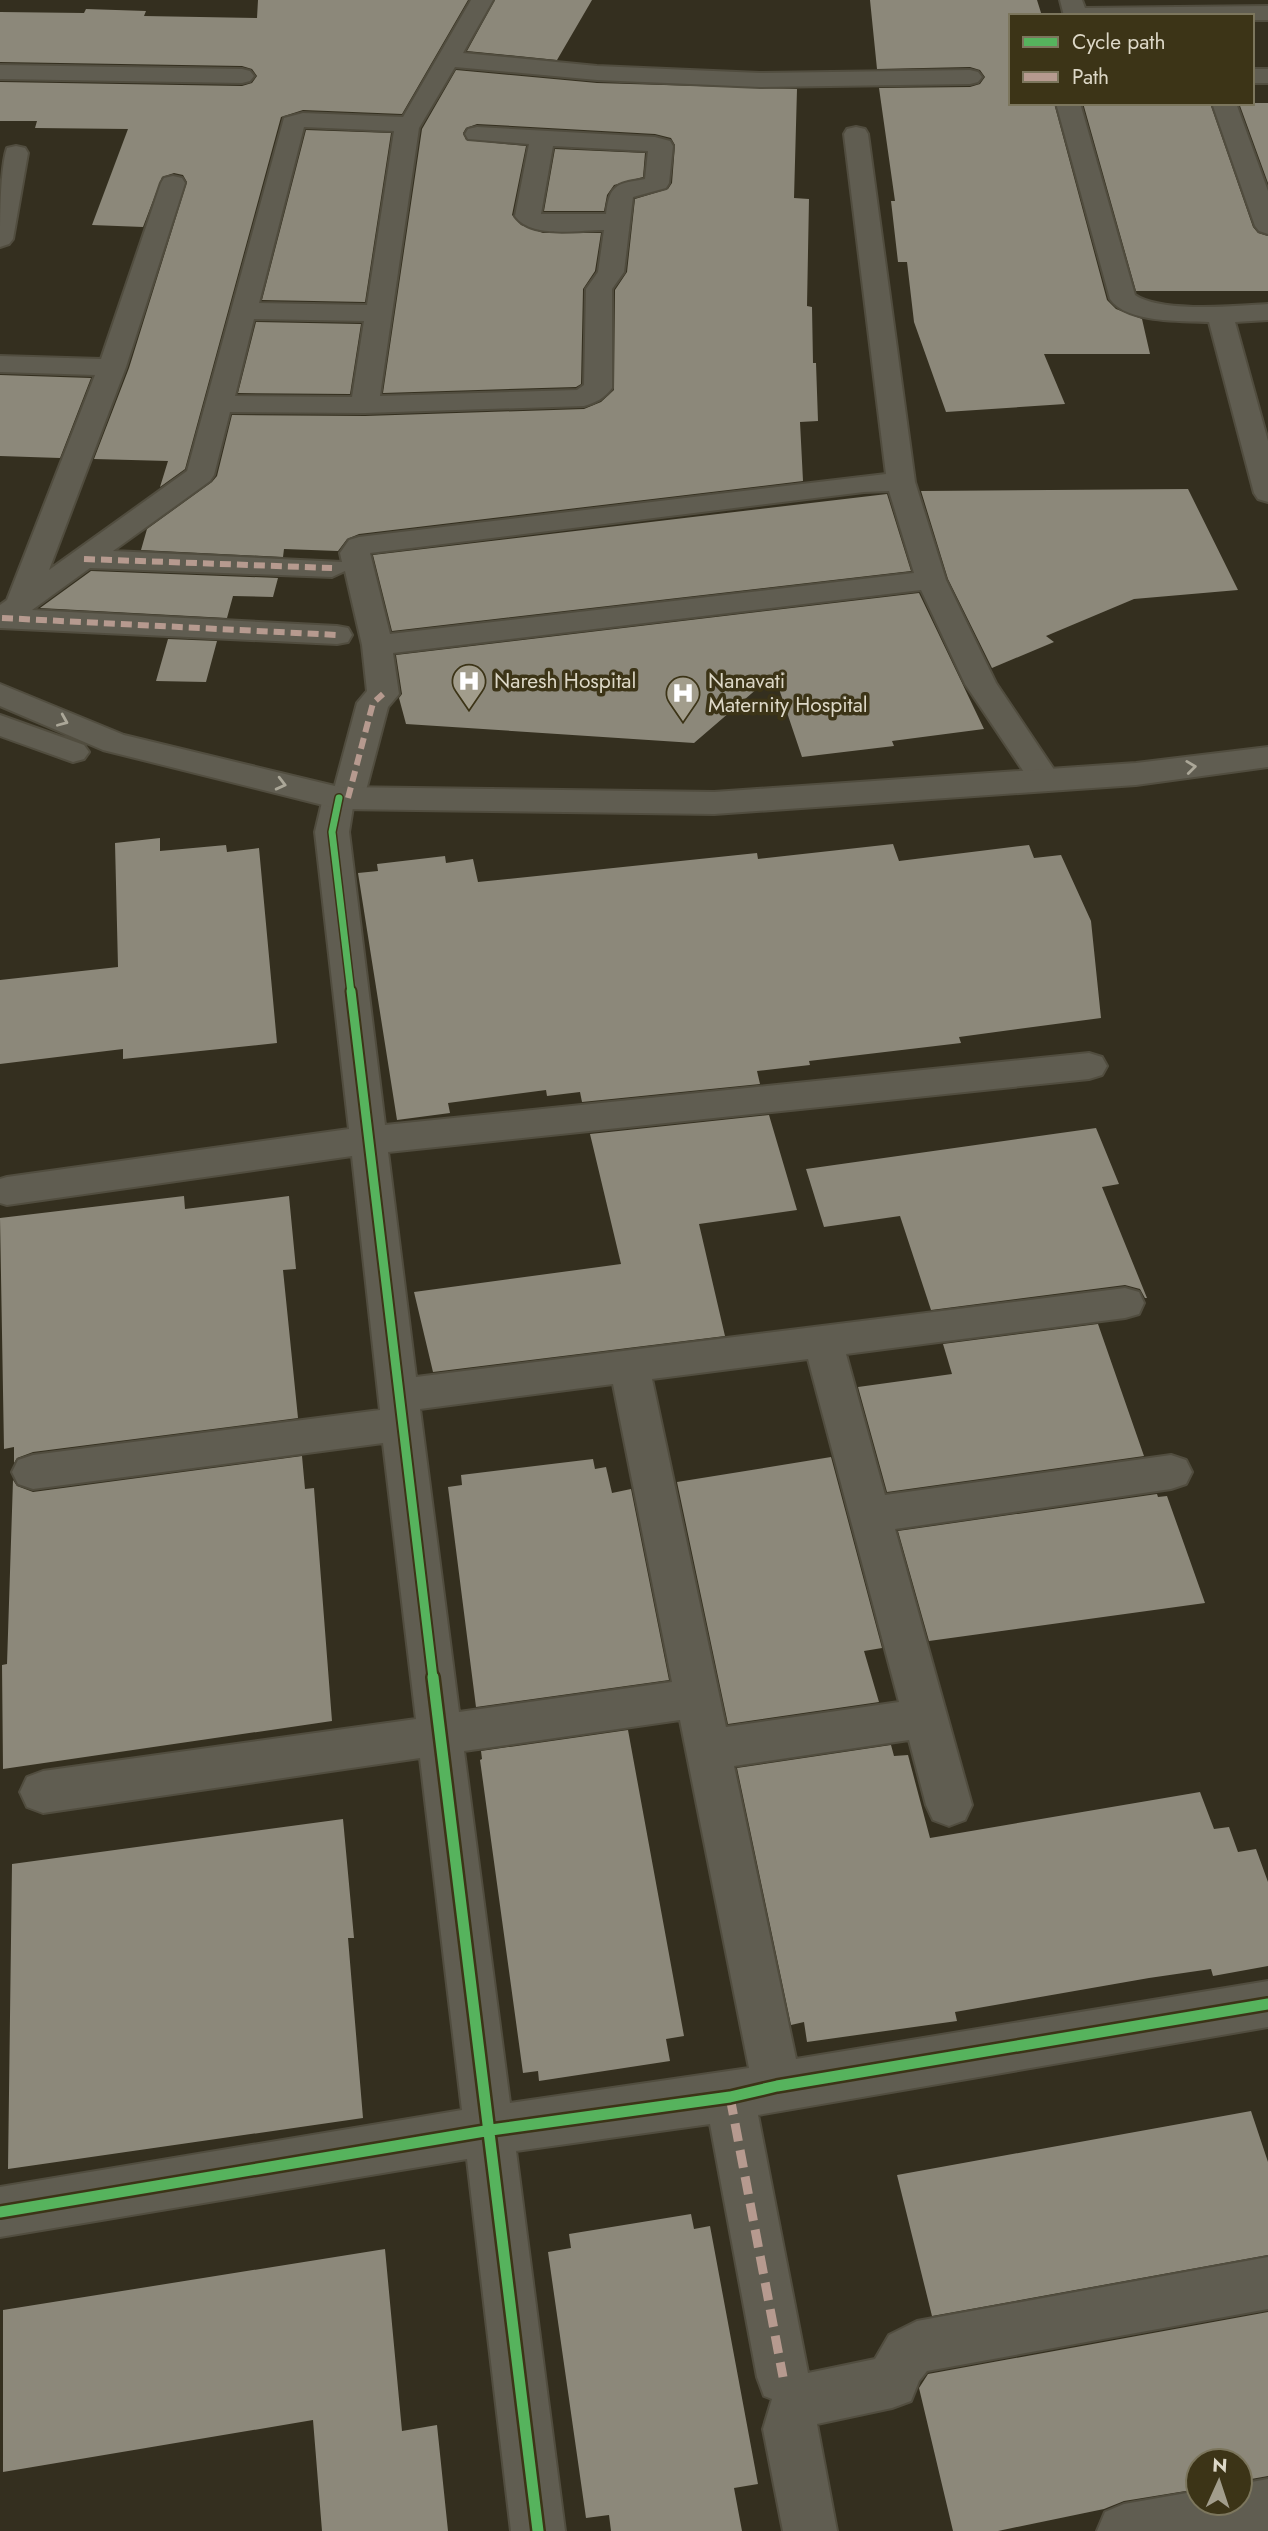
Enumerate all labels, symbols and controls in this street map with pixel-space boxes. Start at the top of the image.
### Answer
legend [1009,14,1254,105]
text: Cycle path [1072,27,1165,57]
text: Path [1072,62,1109,92]
hospital icon: Naresh Hospital [450,662,488,711]
place label: Naresh Hospital [494,666,636,696]
place label: Nanavati Maternity Hospital [708,666,868,720]
hospital icon: Nanavati Maternity Hospital [664,674,702,723]
one-way arrow [55,713,68,727]
one-way arrow [1185,759,1197,774]
one-way arrow [275,776,287,790]
north arrow [1184,2447,1254,2517]
text: N [1212,2452,1228,2479]

